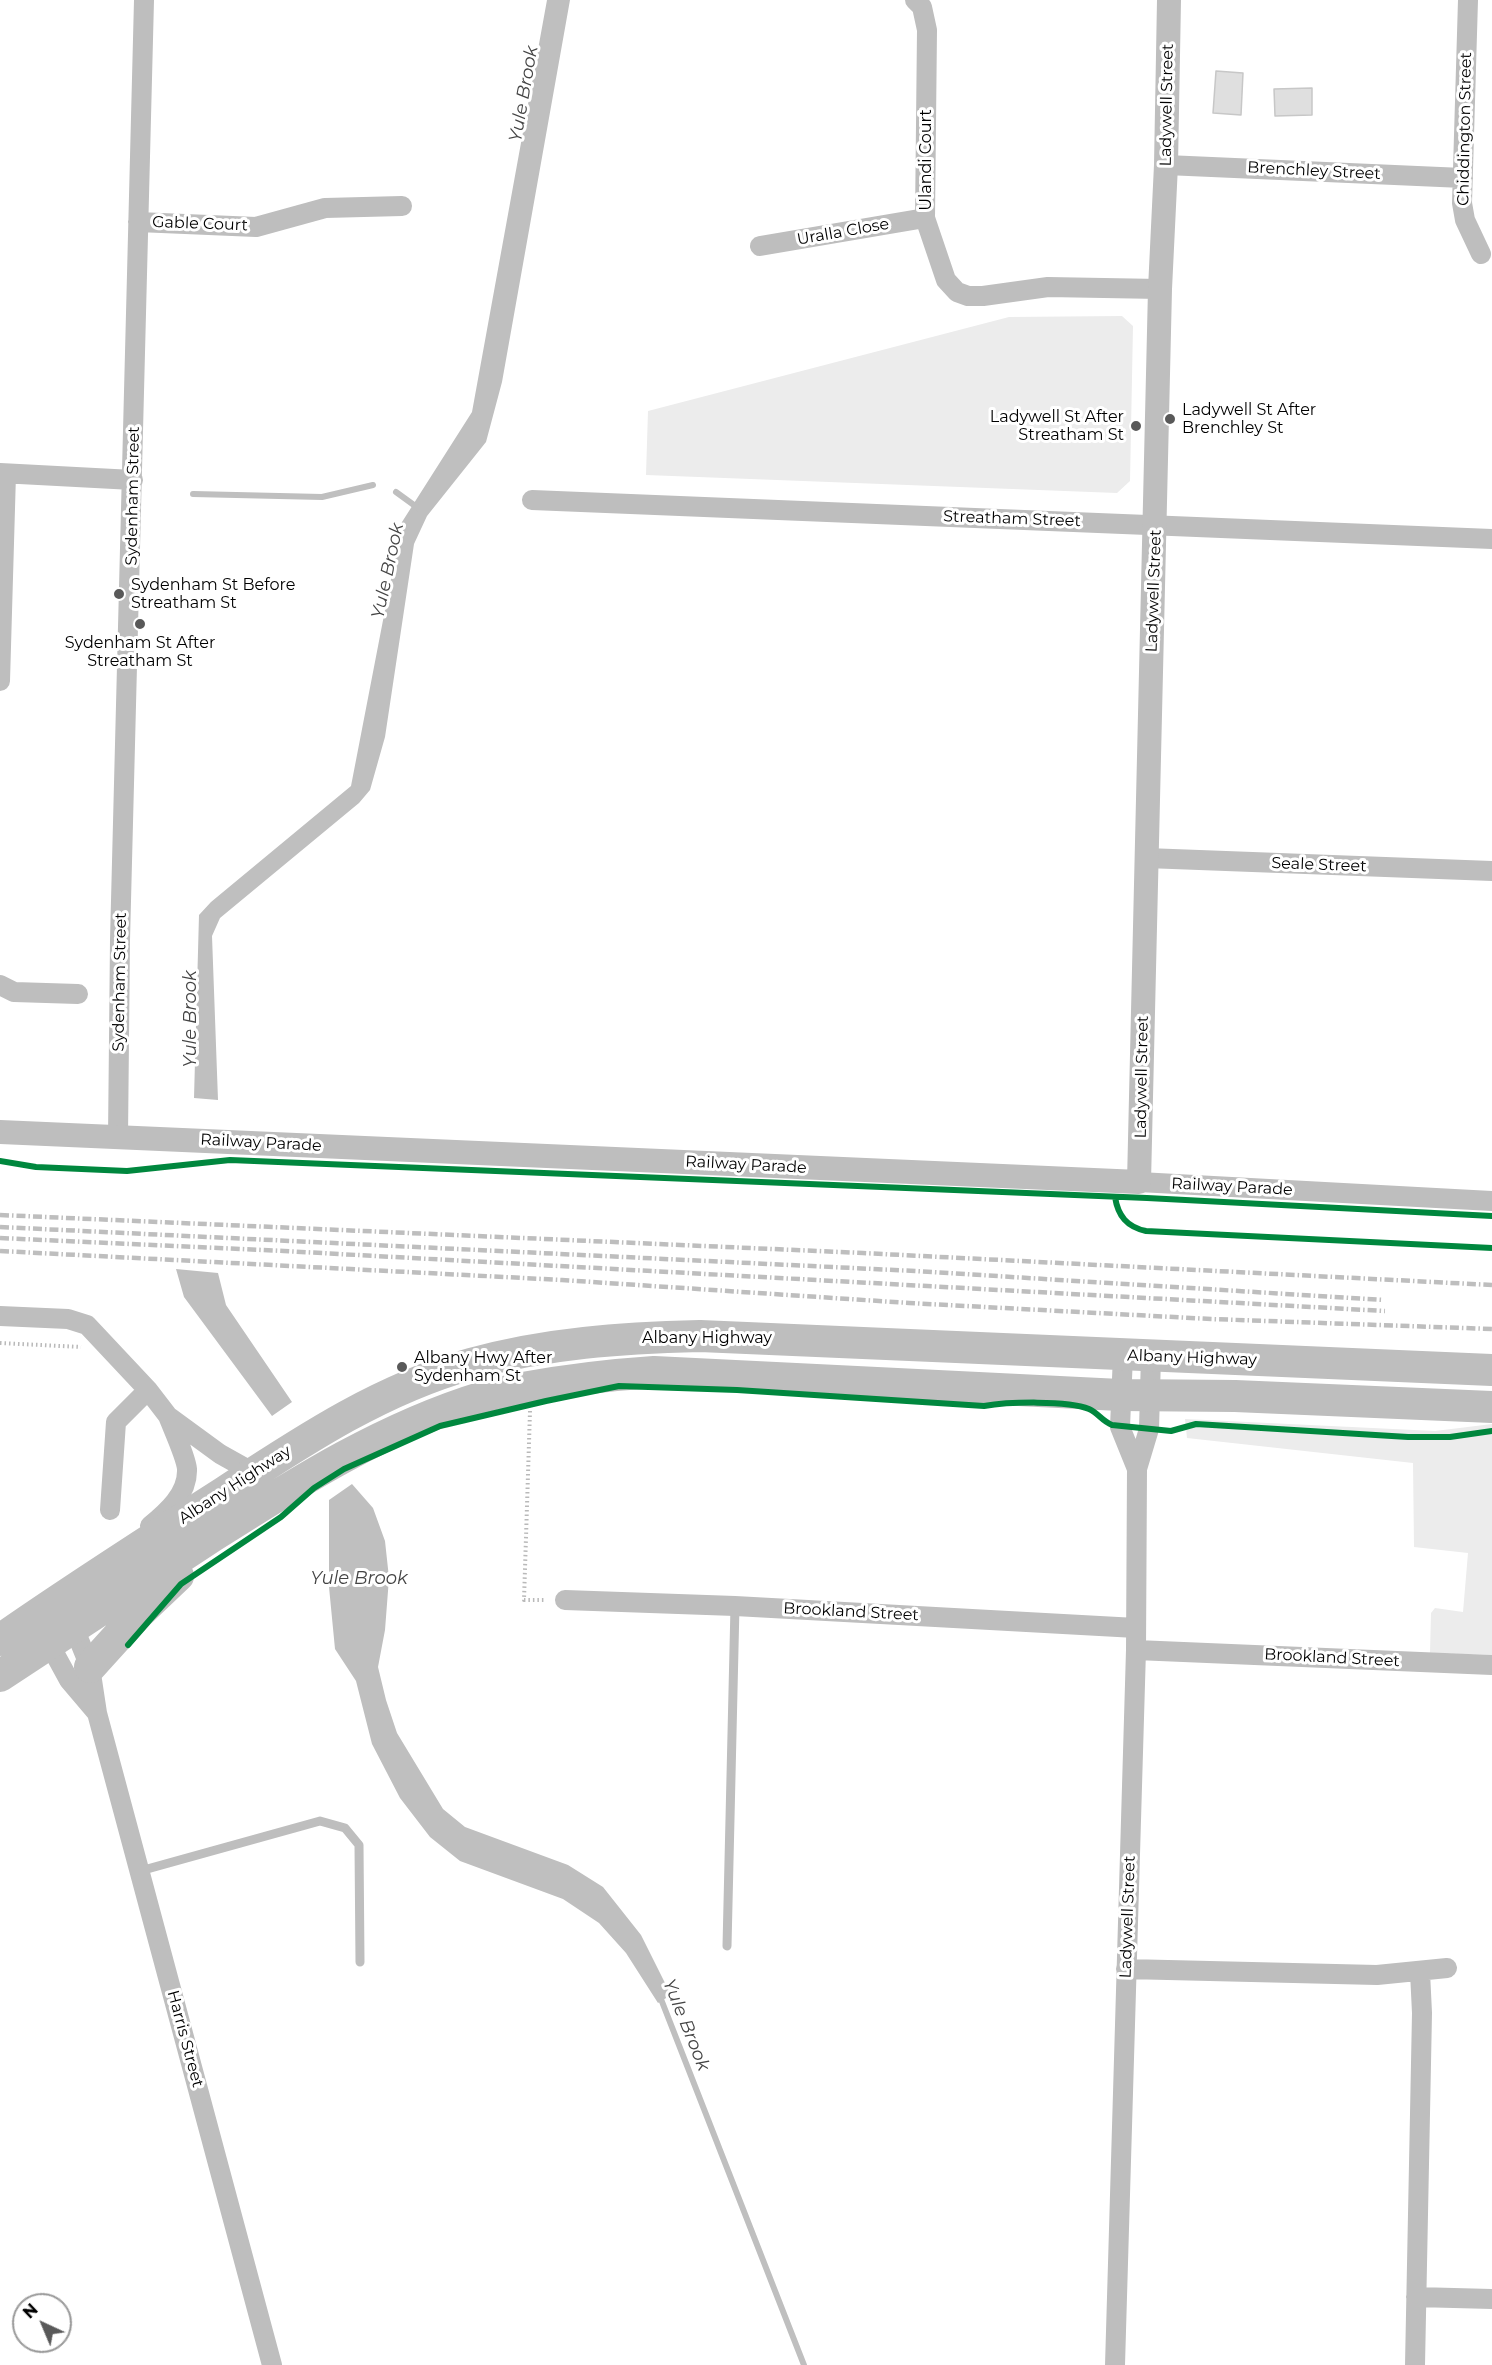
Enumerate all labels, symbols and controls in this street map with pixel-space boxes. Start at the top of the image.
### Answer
street label: Ladywell Street [1156,43,1178,167]
water label: Yule Brook [505,44,543,144]
street label: Chiddington Street [1454,52,1476,206]
street label: Ulandi Court [916,109,936,211]
street label: Brenchley Street [1247,158,1381,184]
street label: Gable Court [152,213,248,235]
street label: Uralla Close [795,214,891,250]
place label: Ladywell St After Brenchley St [1182,400,1316,438]
place label: Ladywell St After Streatham St [990,407,1124,445]
marker: Ladywell St After Brenchley St [1163,412,1177,426]
marker: Ladywell St After Streatham St [1129,419,1143,433]
street label: Sydenham Street [122,426,144,566]
street label: Streatham Street [943,507,1081,531]
water label: Yule Brook [367,521,409,621]
street label: Ladywell Street [1142,529,1166,653]
place label: Sydenham St Before Streatham St [131,575,295,613]
marker: Sydenham St Before Streatham St [112,587,126,601]
marker: Sydenham St After Streatham St [133,617,147,631]
place label: Sydenham St After Streatham St [65,633,215,671]
street label: Seale Street [1271,854,1367,876]
street label: Sydenham Street [109,912,131,1052]
water label: Yule Brook [180,970,202,1068]
street label: Ladywell Street [1131,1015,1153,1139]
street label: Railway Parade [200,1130,322,1156]
street label: Railway Parade [685,1152,807,1178]
street label: Railway Parade [1171,1174,1293,1200]
street label: Albany Highway [642,1328,772,1348]
street label: Albany Highway [1127,1346,1257,1370]
place label: Albany Hwy After Sydenham St [414,1348,552,1386]
marker: Albany Hwy After Sydenham St [395,1360,409,1374]
street label: Albany Highway [175,1442,295,1528]
water label: Yule Brook [310,1568,408,1590]
street label: Brookland Street [783,1599,919,1625]
street label: Brookland Street [1264,1645,1400,1671]
street label: Ladywell Street [1116,1855,1140,1979]
water label: Yule Brook [658,1976,714,2074]
street label: Harris Street [163,1988,207,2090]
north arrow [12,2293,72,2353]
text: N [19,2300,42,2322]

